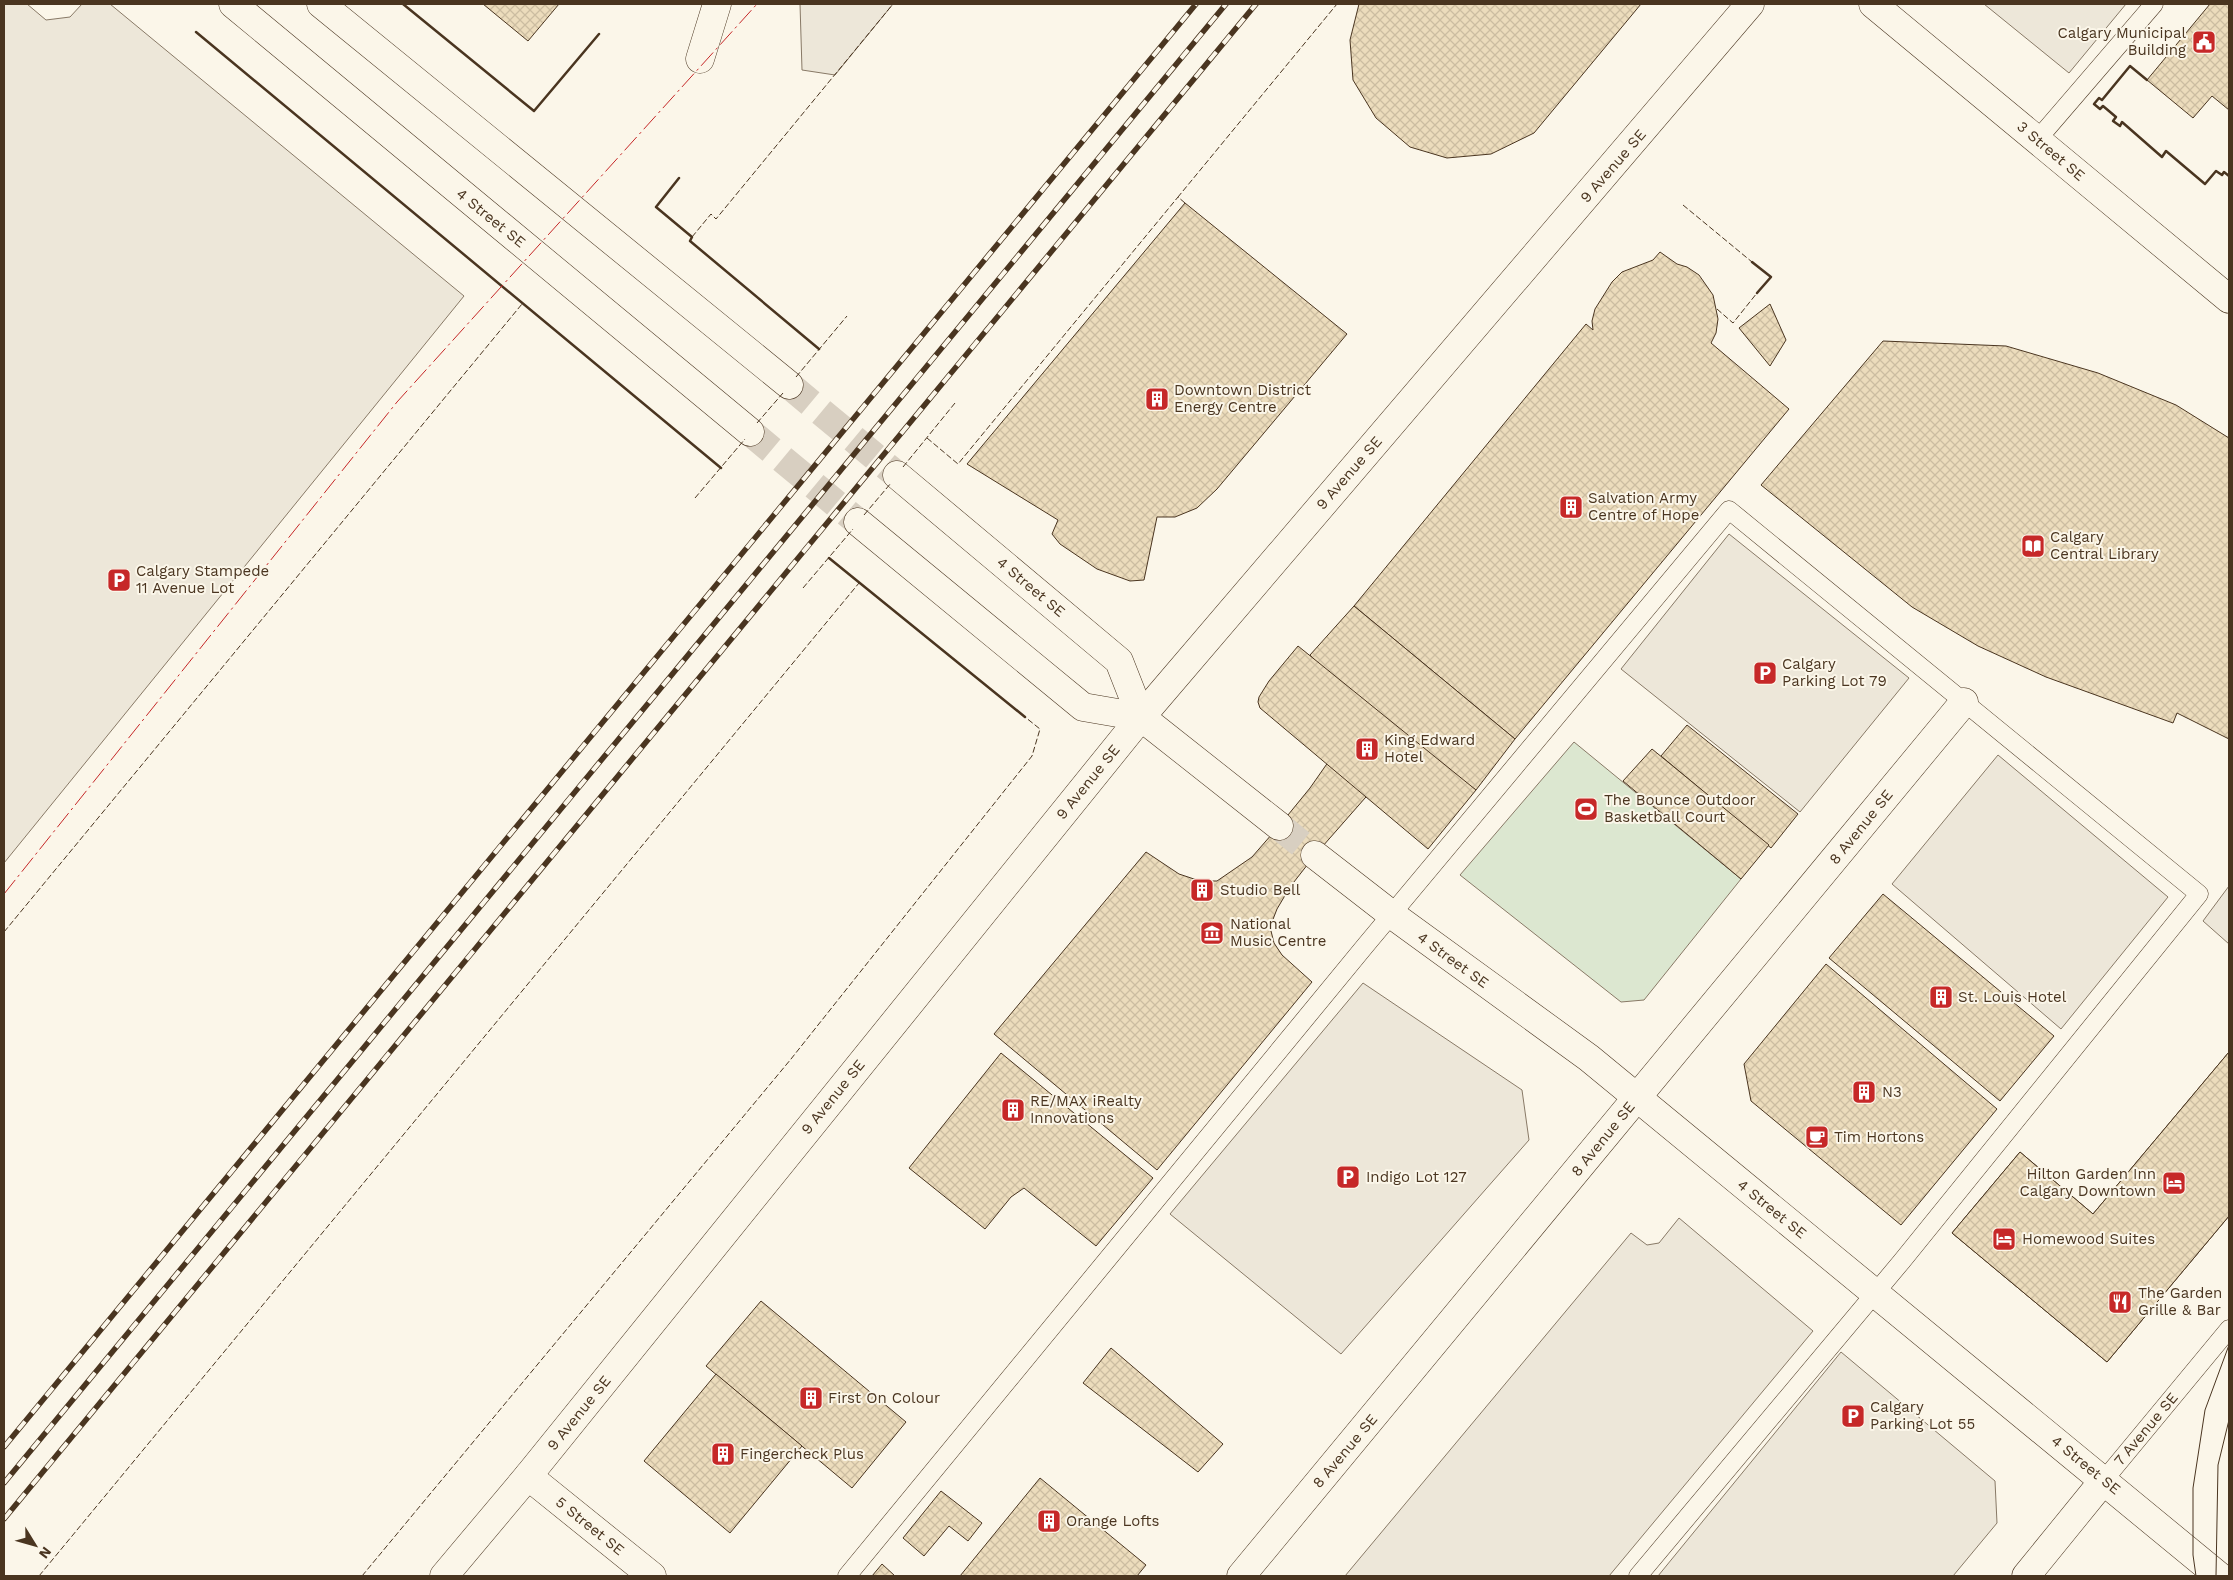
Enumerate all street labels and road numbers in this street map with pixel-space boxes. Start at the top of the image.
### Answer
street label: 3 Street SE [2013,117,2089,185]
street label: 9 Avenue SE [1576,126,1650,206]
street label: 4 Street SE [453,185,529,251]
street label: 9 Avenue SE [1312,433,1386,513]
street label: 4 Street SE [993,553,1069,621]
street label: 9 Avenue SE [1052,741,1124,823]
street label: 8 Avenue SE [1825,786,1897,868]
street label: 4 Street SE [1414,928,1492,992]
street label: 9 Avenue SE [797,1056,869,1138]
street label: 8 Avenue SE [1567,1098,1639,1180]
street label: 4 Street SE [1734,1176,1810,1242]
street label: 9 Avenue SE [543,1372,615,1454]
street label: 7 Avenue SE [2110,1389,2182,1469]
street label: 8 Avenue SE [1309,1410,1381,1492]
street label: 4 Street SE [2048,1432,2124,1498]
street label: 5 Street SE [552,1493,628,1559]

